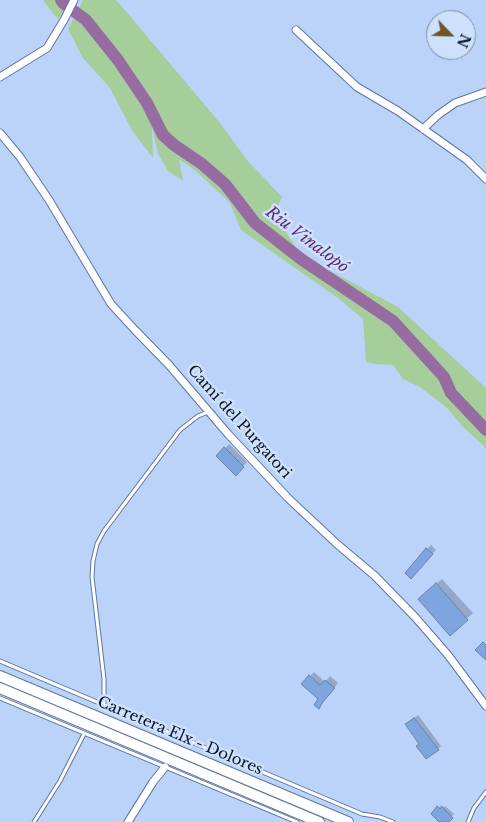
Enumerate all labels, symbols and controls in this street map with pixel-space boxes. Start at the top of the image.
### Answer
north arrow [426,10,476,60]
text: N [453,31,475,50]
water label: Riu Vinalopó [262,203,352,277]
street label: Camí del Purgatori [183,362,295,482]
street label: Carretera Elx - Dolores [95,693,265,779]

